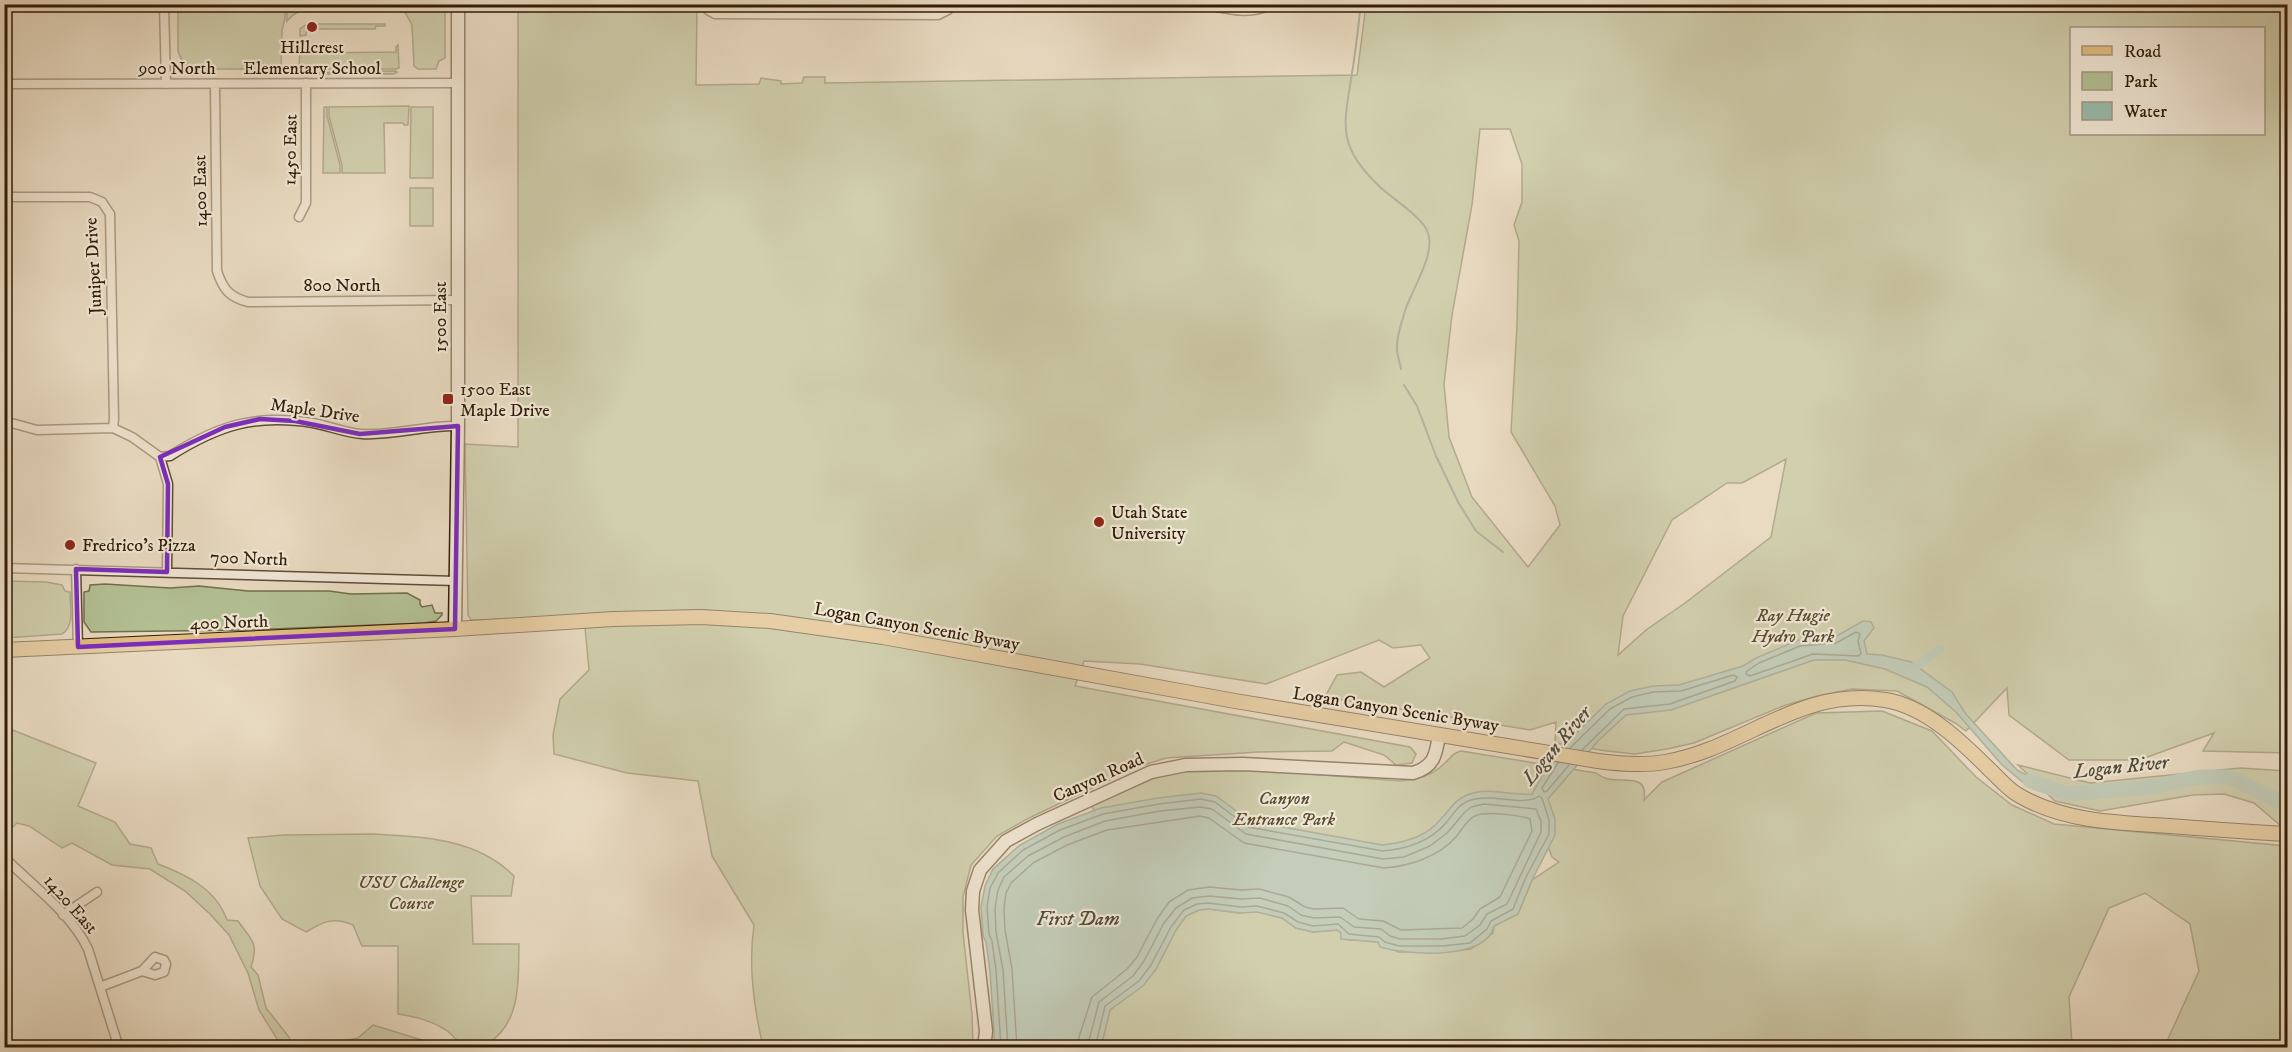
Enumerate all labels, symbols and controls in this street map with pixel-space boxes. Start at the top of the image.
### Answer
marker: Hillcrest Elementary School [305,20,319,34]
legend [2070,27,2265,135]
place label: Hillcrest Elementary School [243,37,381,80]
text: Road [2124,41,2161,63]
street label: 900 North [137,58,216,80]
text: Park [2124,71,2158,93]
text: Water [2123,101,2167,123]
street label: 1450 East [279,114,303,186]
street label: 1400 East [189,154,213,227]
street label: Juniper Drive [80,217,108,317]
street label: 800 North [303,275,381,297]
street label: 1500 East [430,281,452,352]
place label: 1500 East Maple Drive [460,379,550,422]
marker: 1500 East Maple Drive [441,392,455,406]
street label: Maple Drive [269,394,361,428]
place label: Utah State University [1111,502,1187,545]
marker: Utah State University [1092,515,1106,529]
place label: Fredrico's Pizza [82,535,196,557]
marker: Fredrico's Pizza [63,538,77,552]
street label: 700 North [210,547,289,571]
street label: Logan Canyon Scenic Byway [812,598,1022,656]
park label: Ray Hugie Hydro Park [1751,605,1835,648]
street label: 400 North [189,611,269,635]
street label: Logan Canyon Scenic Byway [1291,683,1501,737]
water label: Logan River [1516,700,1599,791]
street label: Canyon Road [1050,748,1147,808]
water label: Logan River [2071,750,2172,785]
park label: Canyon Entrance Park [1232,788,1336,831]
street label: 1420 East [38,870,102,939]
park label: USU Challenge Course [358,872,465,915]
water label: First Dam [1036,907,1120,932]

